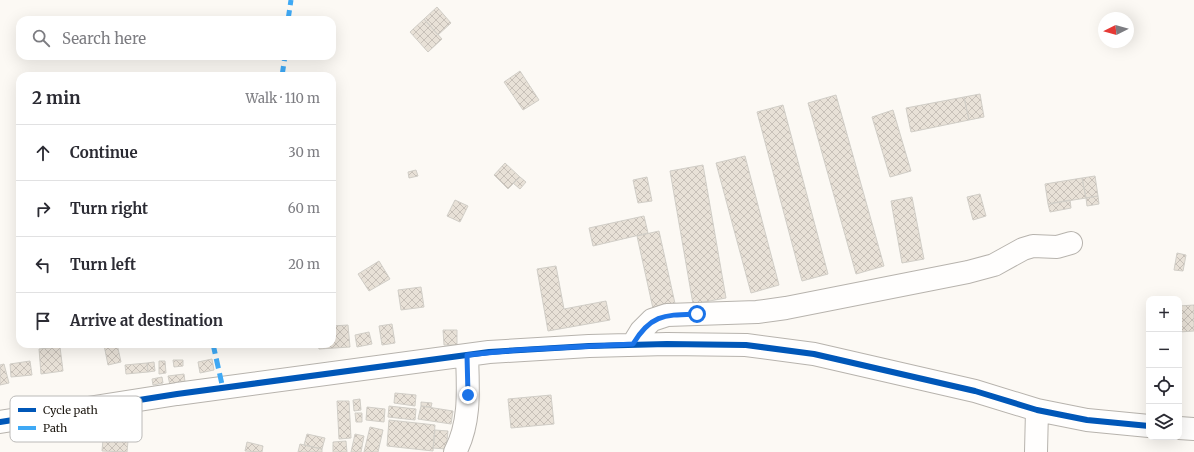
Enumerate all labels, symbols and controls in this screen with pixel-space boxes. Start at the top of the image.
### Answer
north arrow [1098,12,1134,48]
search box [16,16,336,60]
icon: search [30,27,52,49]
text: Search here [62,29,146,48]
text: 2 min [32,87,80,109]
text: Walk · 110 m [245,90,320,107]
icon: ahead [32,142,54,164]
text: Continue [70,143,138,162]
text: 30 m [288,144,320,161]
icon: right [32,198,54,220]
text: Turn right [70,199,148,218]
text: 60 m [288,200,320,217]
icon: left [32,254,54,276]
text: Turn left [70,255,136,274]
text: 20 m [288,256,320,273]
map controls [1146,296,1182,440]
button: + [1146,296,1182,332]
route start [688,305,706,323]
icon: arrive [32,310,54,332]
text: Arrive at destination [70,311,223,330]
button: − [1146,332,1182,368]
button: locate [1146,368,1182,404]
route end [459,386,477,404]
legend [10,396,142,442]
text: Cycle path [43,403,98,417]
button: layers [1146,404,1182,440]
text: Path [43,421,68,435]

